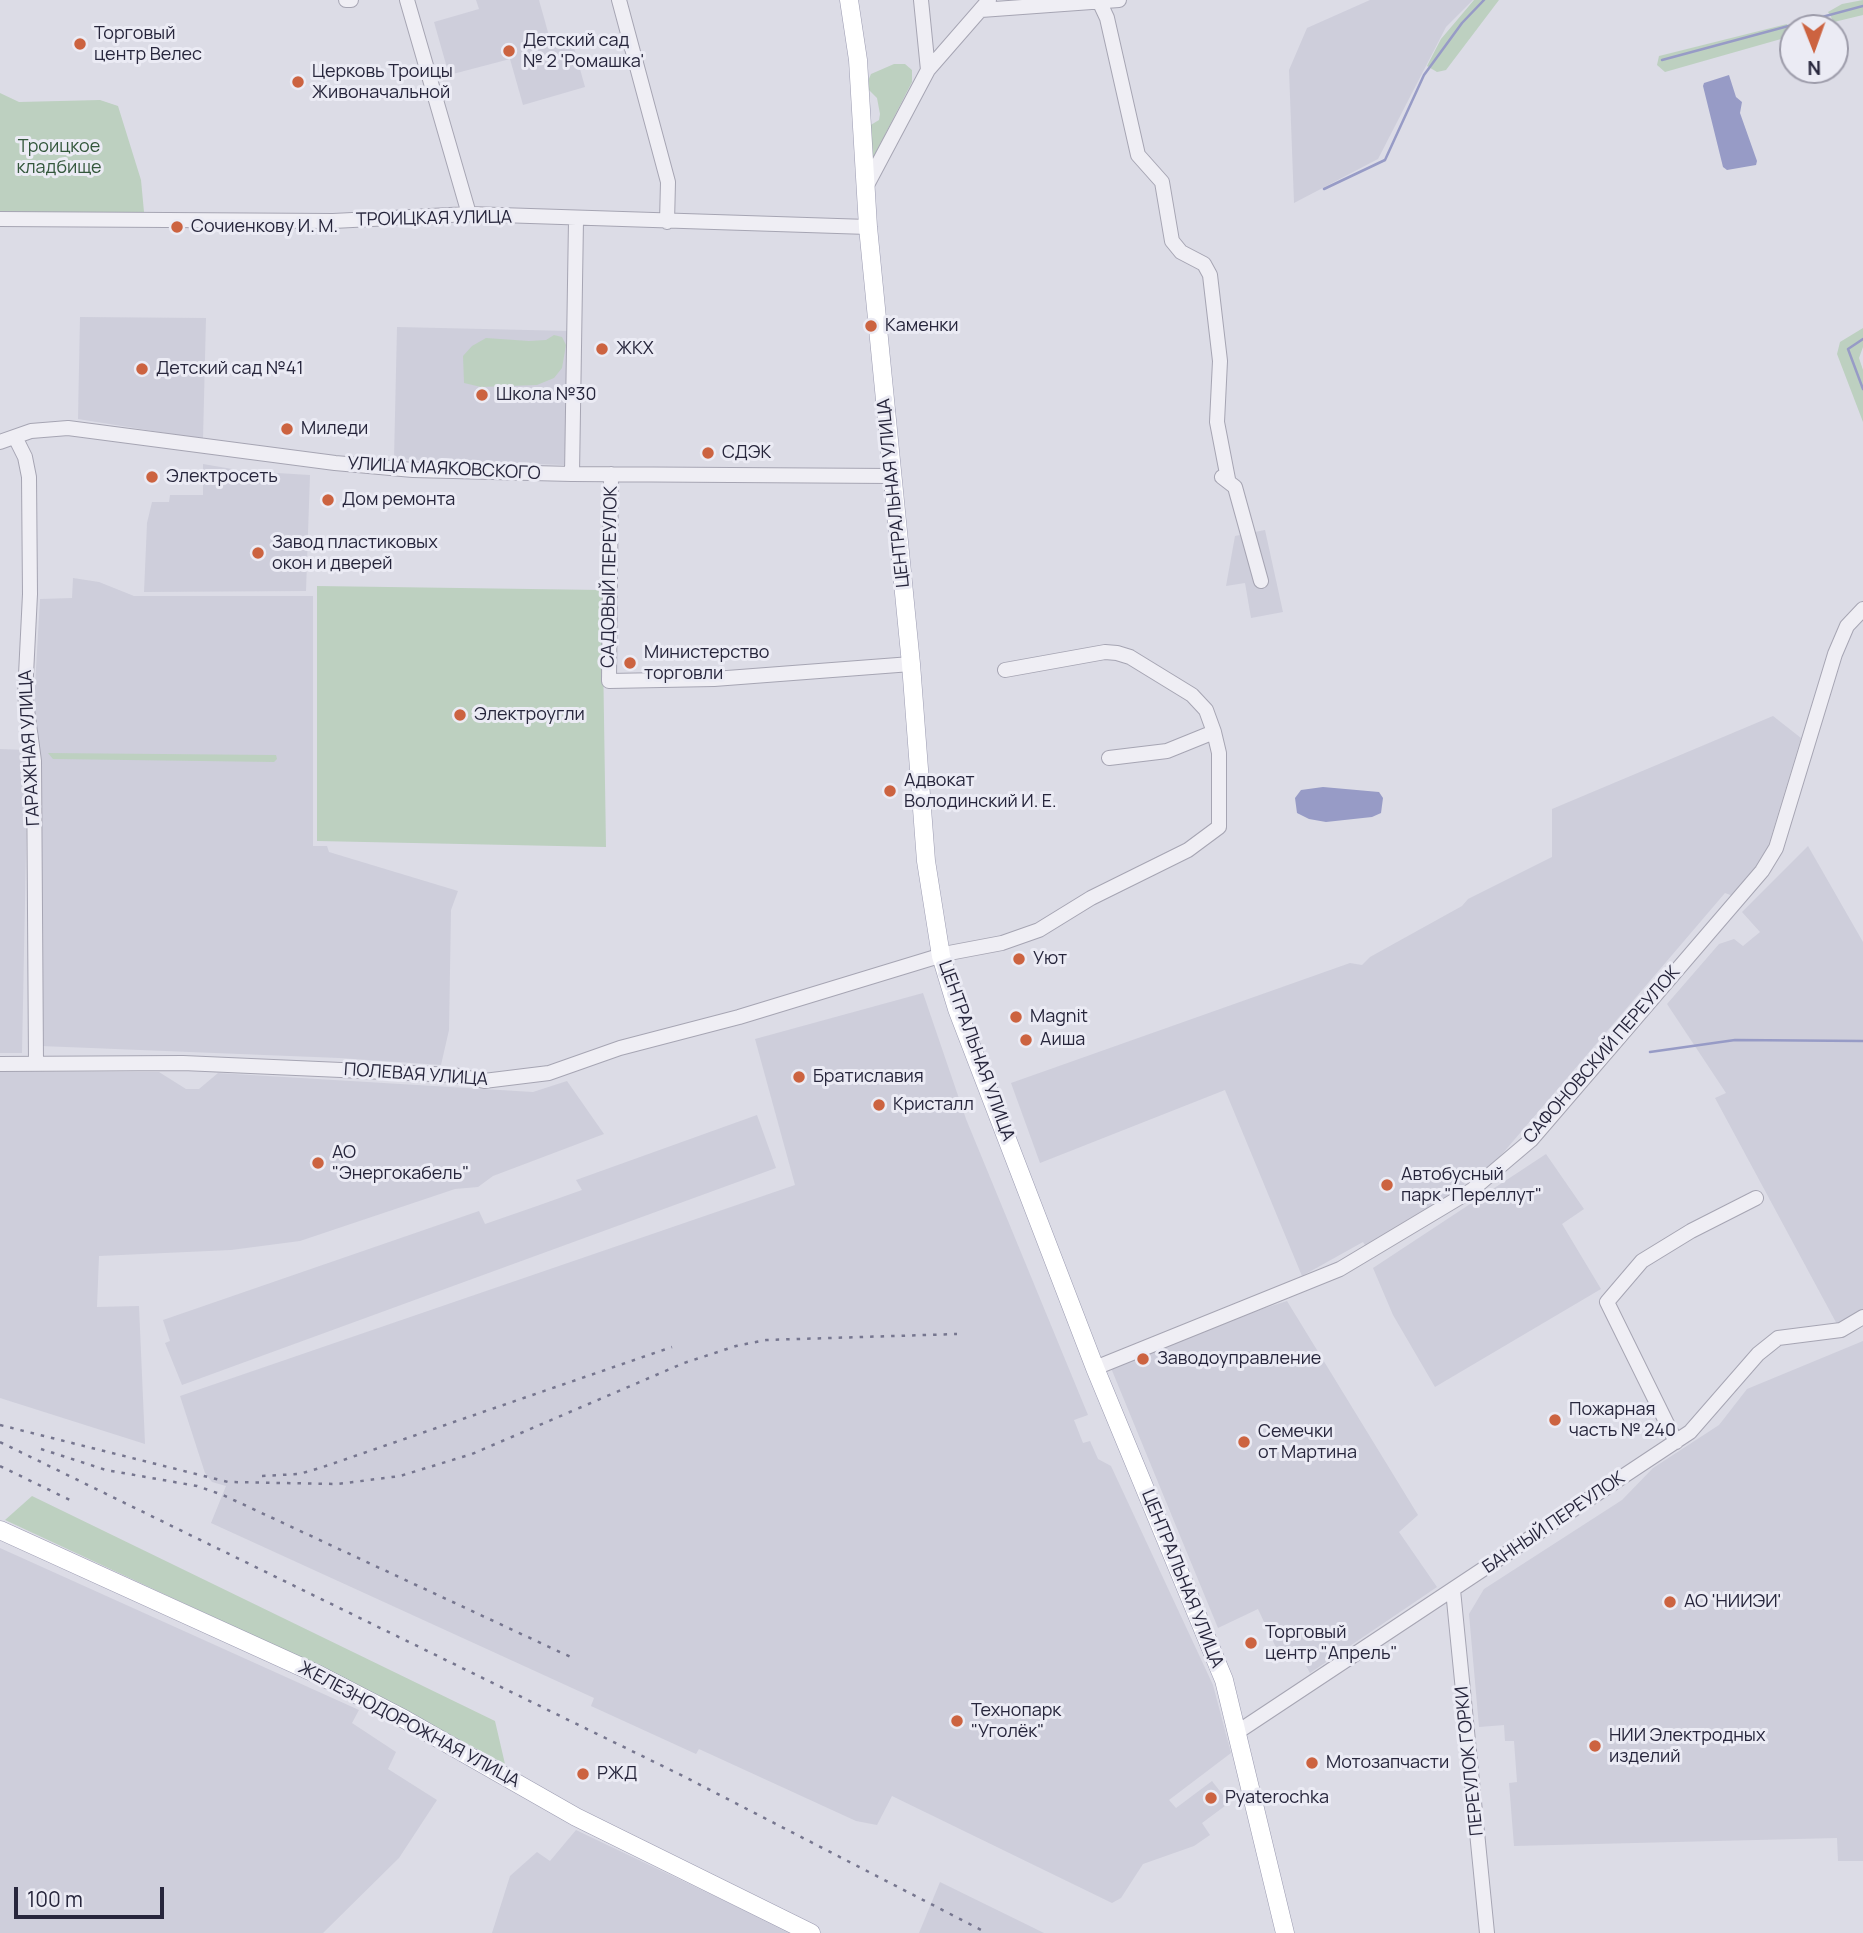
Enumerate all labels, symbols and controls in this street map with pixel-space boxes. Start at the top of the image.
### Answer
north arrow [1779,14,1849,84]
place label: Торговый центр Велес [94,23,202,66]
place label: Детский сад № 2 'Ромашка' [523,30,644,72]
marker: Торговый центр Велес [72,36,88,52]
marker: Детский сад № 2 'Ромашка' [501,43,517,59]
text: N [1807,55,1821,81]
place label: Церковь Троицы Живоначальной [312,61,453,104]
marker: Церковь Троицы Живоначальной [290,74,306,90]
park label: Троицкое кладбище [17,136,101,178]
street label: ТРОИЦКАЯ УЛИЦА [356,207,512,231]
place label: Сочиенкову И. М. [191,216,338,238]
marker: Сочиенкову И. М. [169,219,185,235]
place label: Каменки [885,315,958,337]
marker: Каменки [863,318,879,334]
place label: ЖКХ [616,338,654,360]
marker: ЖКХ [594,341,610,357]
place label: Детский сад №41 [156,358,303,380]
marker: Детский сад №41 [134,361,150,377]
place label: Школа №30 [496,384,597,406]
marker: Школа №30 [474,387,490,403]
street label: ЦЕНТРАЛЬНАЯ УЛИЦА [873,397,915,589]
place label: Миледи [301,418,368,440]
marker: Миледи [279,421,295,437]
place label: СДЭК [722,442,771,464]
marker: СДЭК [700,445,716,461]
street label: УЛИЦА МАЯКОВСКОГО [347,453,541,485]
place label: Электросеть [166,466,278,488]
marker: Электросеть [144,469,160,485]
street label: САДОВЫЙ ПЕРЕУЛОК [598,486,622,668]
place label: Дом ремонта [342,489,455,511]
marker: Дом ремонта [320,492,336,508]
place label: Завод пластиковых окон и дверей [272,532,438,574]
marker: Завод пластиковых окон и дверей [250,545,266,561]
place label: Министерство торговли [644,642,769,684]
marker: Министерство торговли [622,655,638,671]
street label: ГАРАЖНАЯ УЛИЦА [15,669,45,827]
place label: Электроугли [474,704,585,726]
marker: Электроугли [452,707,468,723]
place label: Адвокат Володинский И. Е. [904,770,1057,812]
marker: Адвокат Володинский И. Е. [882,783,898,799]
place label: Уют [1033,948,1067,970]
marker: Уют [1011,951,1027,967]
street label: ЦЕНТРАЛЬНАЯ УЛИЦА [933,958,1019,1144]
street label: САФОНОВСКИЙ ПЕРЕУЛОК [1519,962,1685,1148]
place label: Magnit [1030,1006,1088,1028]
marker: Magnit [1008,1009,1024,1025]
place label: Аиша [1040,1029,1085,1051]
marker: Аиша [1018,1032,1034,1048]
street label: ПОЛЕВАЯ УЛИЦА [343,1059,489,1091]
place label: Братиславия [813,1066,924,1088]
marker: Братиславия [791,1069,807,1085]
place label: Кристалл [893,1094,974,1116]
marker: Кристалл [871,1097,887,1113]
place label: АО "Энергокабель" [332,1142,469,1184]
marker: АО "Энергокабель" [310,1155,326,1171]
place label: Автобусный парк "Переллут" [1401,1164,1542,1206]
marker: Автобусный парк "Переллут" [1379,1177,1395,1193]
place label: Заводоуправление [1157,1348,1321,1370]
marker: Заводоуправление [1135,1351,1151,1367]
place label: Пожарная часть № 240 [1569,1399,1676,1442]
marker: Пожарная часть № 240 [1547,1412,1563,1428]
place label: Семечки от Мартина [1258,1421,1357,1464]
marker: Семечки от Мартина [1236,1434,1252,1450]
street label: БАННЫЙ ПЕРЕУЛОК [1479,1467,1629,1579]
street label: ЦЕНТРАЛЬНАЯ УЛИЦА [1136,1487,1228,1671]
place label: АО 'НИИЭИ' [1684,1591,1781,1613]
marker: АО 'НИИЭИ' [1662,1594,1678,1610]
place label: Торговый центр "Апрель" [1265,1622,1398,1664]
marker: Торговый центр "Апрель" [1243,1635,1259,1651]
street label: ЖЕЛЕЗНОДОРОЖНАЯ УЛИЦА [295,1657,523,1793]
street label: ПЕРЕУЛОК ГОРКИ [1451,1685,1489,1837]
place label: Технопарк "Уголёк" [971,1700,1061,1742]
marker: Технопарк "Уголёк" [949,1713,965,1729]
place label: НИИ Электродных изделий [1609,1725,1765,1768]
marker: НИИ Электродных изделий [1587,1738,1603,1754]
place label: Мотозапчасти [1326,1752,1449,1774]
marker: Мотозапчасти [1304,1755,1320,1771]
place label: РЖД [597,1763,637,1785]
marker: РЖД [575,1766,591,1782]
place label: Pyaterochka [1225,1787,1329,1809]
marker: Pyaterochka [1203,1790,1219,1806]
scale bar [18,1874,168,1918]
text: 100 m [27,1885,83,1913]

